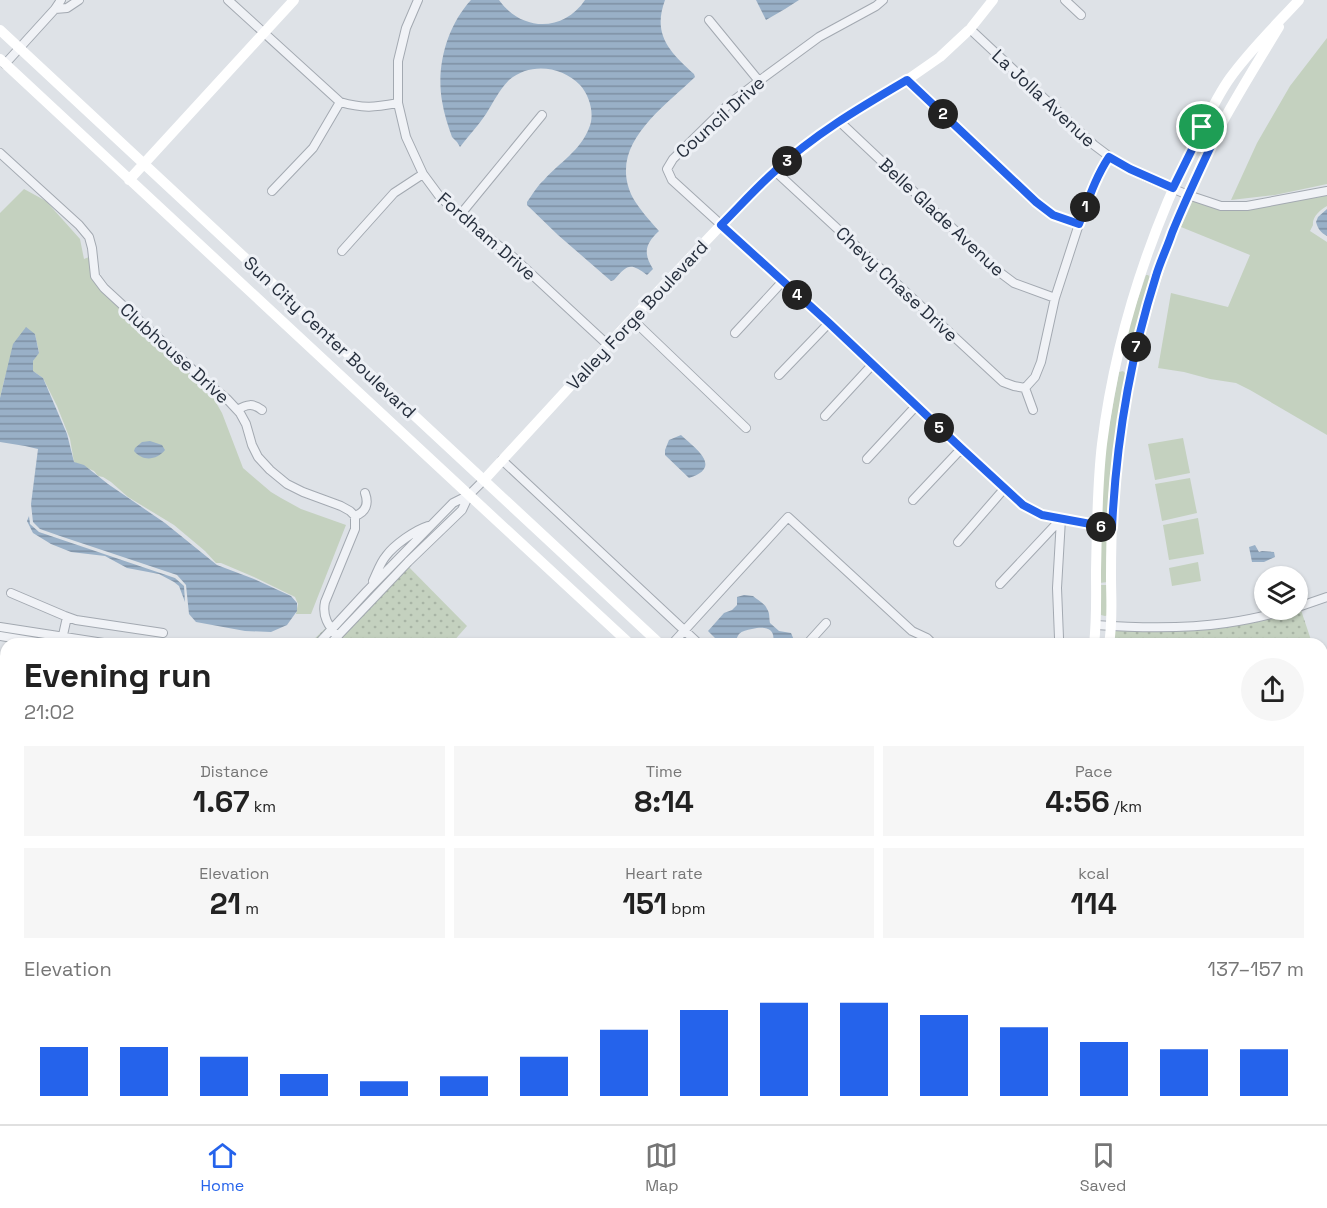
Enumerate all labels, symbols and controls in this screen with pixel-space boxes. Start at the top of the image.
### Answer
street label: La Jolla Avenue [987,44,1101,152]
street label: Council Drive [671,71,769,163]
pin: 2 [928,99,958,129]
pin [1176,101,1227,152]
text: 2 [938,103,948,124]
icon: arrive [1185,110,1218,143]
pin: 3 [772,146,802,176]
text: 3 [782,150,792,171]
street label: Belle Glade Avenue [874,153,1010,281]
street label: Fordham Drive [433,187,541,285]
pin: 1 [1070,192,1100,222]
text: 1 [1081,196,1089,217]
street label: Chevy Chase Drive [831,221,963,347]
street label: Valley Forge Boulevard [562,235,712,395]
street label: Sun City Center Boulevard [239,251,421,423]
pin: 4 [782,280,812,310]
text: 4 [792,284,802,305]
street label: Clubhouse Drive [115,298,235,408]
pin: 7 [1121,332,1151,362]
text: 7 [1132,336,1140,357]
pin: 5 [924,413,954,443]
text: 5 [934,417,944,438]
pin: 6 [1086,512,1116,542]
text: 6 [1096,516,1106,537]
map controls [1254,566,1308,620]
button: layers [1254,566,1308,620]
text: Evening run [24,655,212,697]
button: share [1241,658,1304,721]
text: 21:02 [24,699,74,725]
text: Distance [200,761,268,782]
text: Time [646,761,682,782]
text: Pace [1075,761,1112,782]
text: 1.67 [193,782,250,821]
text: 8:14 [634,782,694,821]
text: 4:56 [1045,782,1110,821]
text: km [250,796,276,817]
text: /km [1110,796,1142,817]
text: Elevation [199,863,269,884]
text: Heart rate [625,863,703,884]
text: kcal [1078,863,1109,884]
text: 21 [210,884,241,923]
text: 151 [622,884,667,923]
text: 114 [1071,884,1117,923]
text: m [241,898,259,919]
text: bpm [667,898,706,919]
text: Elevation [24,956,112,982]
text: 137–157 m [1208,956,1304,982]
tab: Home [201,1139,244,1196]
tab: Map [645,1139,679,1196]
tab: Saved [1080,1139,1126,1196]

